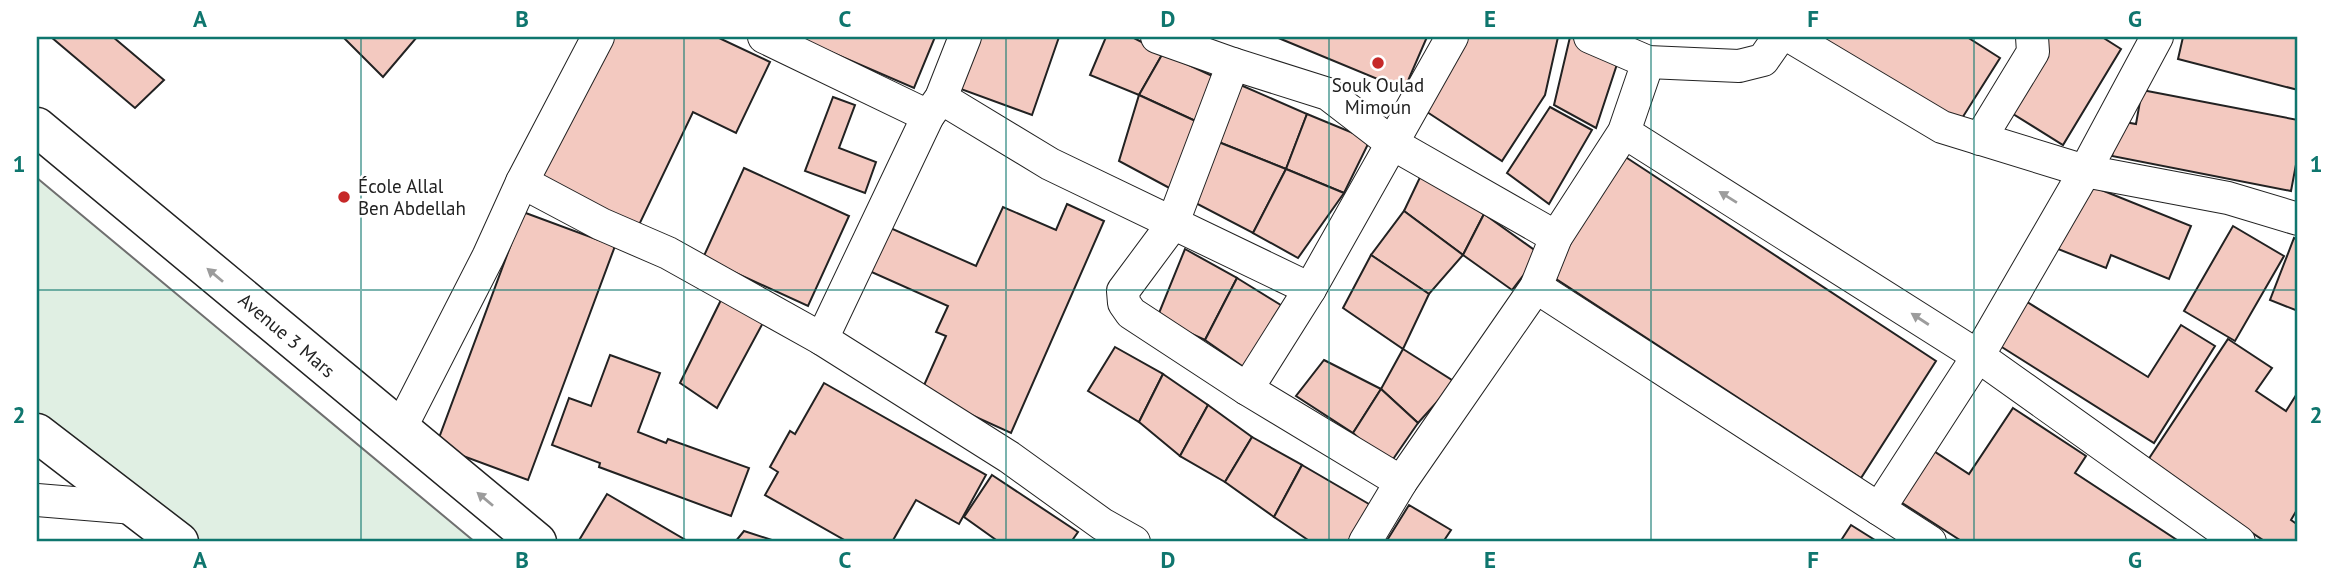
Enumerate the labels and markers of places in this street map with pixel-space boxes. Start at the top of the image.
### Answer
marker: Souk Oulad Mimoun [1370,55,1386,71]
place label: Souk Oulad Mimoun [1332,73,1424,119]
place label: École Allal Ben Abdellah [358,174,466,220]
marker: École Allal Ben Abdellah [336,189,352,205]

